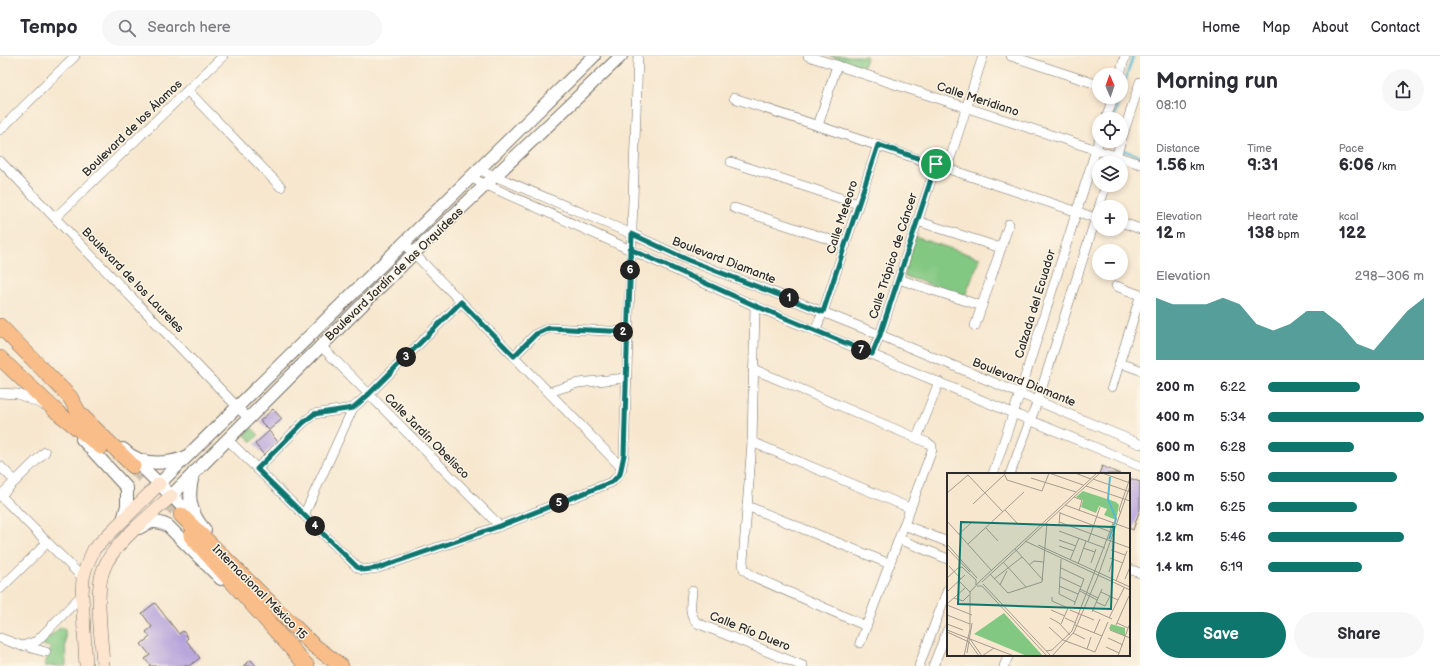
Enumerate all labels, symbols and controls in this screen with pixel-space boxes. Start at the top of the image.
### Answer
search box [102,10,382,46]
text: Tempo [20,16,78,39]
icon: search [116,17,138,39]
text: Search here [148,18,231,37]
text: Home [1202,19,1240,36]
text: Map [1262,19,1290,36]
text: About [1312,19,1349,36]
text: Contact [1371,19,1420,36]
north arrow [1092,68,1128,104]
map controls [1092,68,1128,280]
text: Morning run [1156,68,1278,95]
button: share [1382,69,1424,111]
street label: Boulevard de los Álamos [78,75,185,180]
street label: Calle Meridiano [935,79,1021,120]
text: 08:10 [1156,97,1187,113]
button: locate [1092,112,1128,148]
text: Distance [1156,142,1200,155]
text: Time [1247,142,1272,155]
text: Pace [1339,142,1364,155]
pin [919,147,953,181]
icon: arrive [925,153,947,175]
text: 1.56 [1156,155,1187,175]
text: 9:31 [1247,155,1278,175]
text: 6:06 [1339,155,1374,175]
button: layers [1092,156,1128,192]
text: km [1187,160,1204,173]
text: /km [1374,160,1396,173]
street label: Calle Meteoro [824,178,861,256]
street label: Calle Trópico de Cáncer [866,191,921,321]
button: + [1092,200,1128,236]
street label: Boulevard Jardín de las Orquídeas [322,204,467,344]
text: Elevation [1156,210,1202,223]
text: Heart rate [1247,210,1298,223]
text: kcal [1339,210,1358,223]
text: 12 [1156,223,1173,243]
text: 138 [1247,223,1275,243]
text: 122 [1339,223,1366,243]
street label: Boulevard de los Laureles [78,225,187,336]
text: m [1173,228,1185,241]
text: bpm [1275,228,1299,241]
street label: Boulevard Diamante [670,234,778,287]
button: − [1092,244,1128,280]
street label: Calzada del Ecuador [1012,247,1059,360]
pin: 6 [620,260,640,280]
text: 6 [627,263,633,276]
text: Elevation [1156,268,1210,284]
text: 298–306 m [1355,268,1424,284]
pin: 1 [779,288,799,308]
text: 1 [787,291,791,304]
pin: 2 [613,322,633,342]
text: 2 [620,325,626,338]
pin: 7 [851,340,871,360]
text: 7 [858,343,864,356]
pin: 3 [396,347,416,367]
text: 3 [403,350,409,363]
street label: Boulevard Diamante [970,355,1078,410]
text: 200 m [1156,379,1194,395]
text: 6:22 [1220,379,1246,395]
street label: Calle Jardín Obelisco [381,391,473,482]
text: 400 m [1156,409,1194,425]
text: 5:34 [1220,409,1246,425]
text: 600 m [1156,439,1195,455]
text: 6:28 [1220,439,1246,455]
text: 800 m [1156,469,1195,485]
text: 5:50 [1220,469,1245,485]
inset map [947,473,1130,656]
pin: 5 [549,493,569,513]
text: 5 [556,496,562,509]
text: 1.0 km [1156,499,1194,515]
text: 6:25 [1220,499,1246,515]
pin: 4 [305,516,325,536]
text: 4 [312,519,318,532]
text: 1.2 km [1156,529,1194,545]
text: 5:46 [1220,529,1246,545]
street label: Internacional México 15 [209,542,310,643]
text: 1.4 km [1156,559,1193,575]
text: 6:19 [1220,559,1243,575]
street label: Calle Río Duero [707,608,793,655]
button: Save [1156,612,1286,658]
button: Share [1294,612,1424,658]

